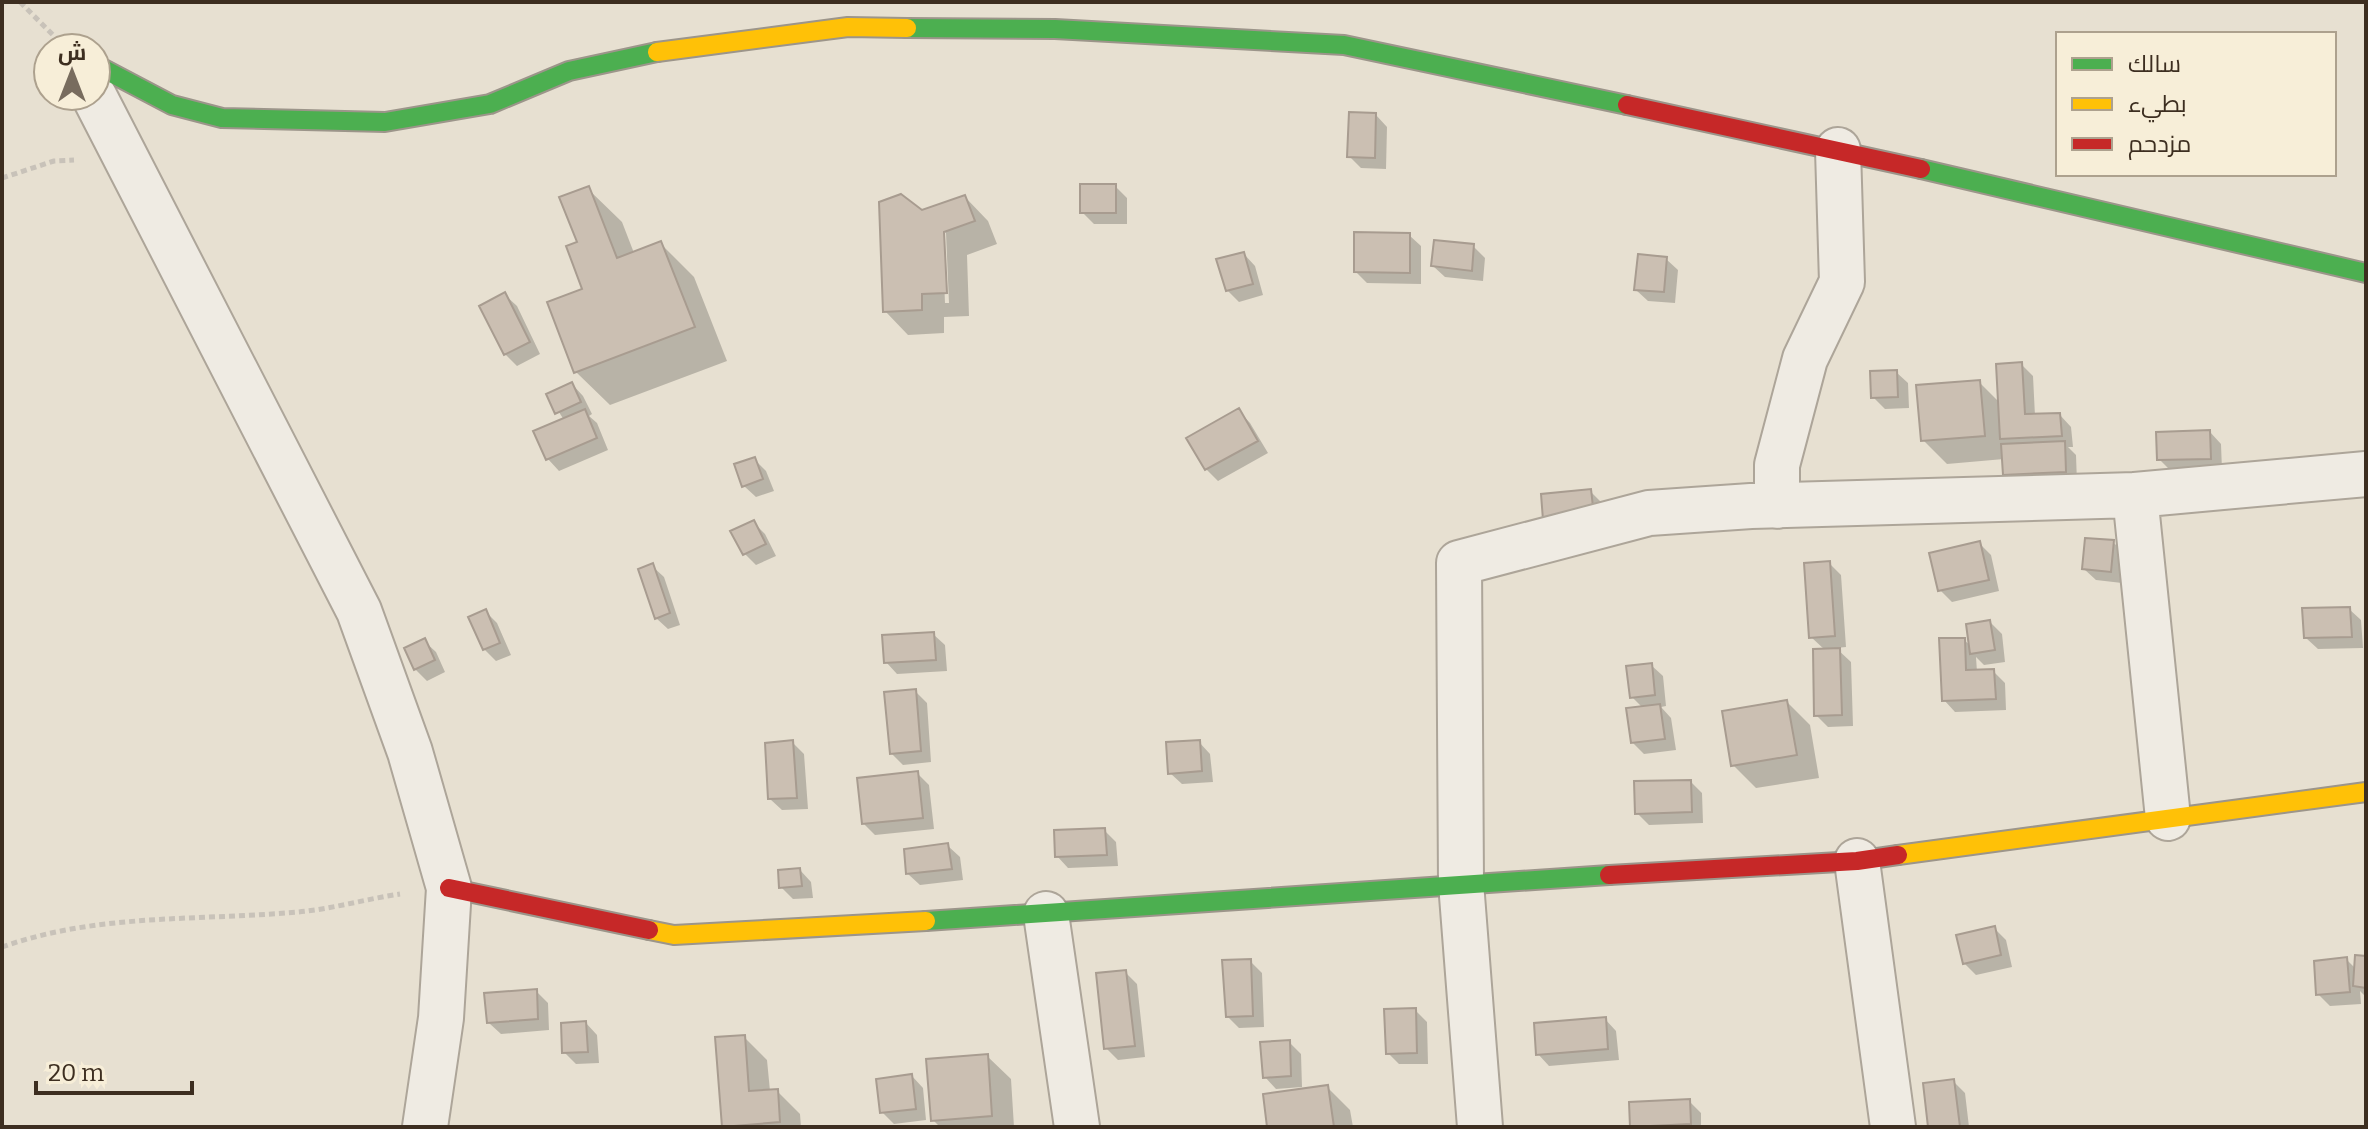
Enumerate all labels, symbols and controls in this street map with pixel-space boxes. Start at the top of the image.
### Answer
north arrow [32,32,112,112]
legend [2056,32,2336,176]
text: ش [58,39,86,66]
text: سالك [2128,50,2181,78]
text: بطيء [2128,90,2187,123]
text: مزدحم [2128,130,2191,160]
scale bar [36,1045,192,1095]
text: 20 m [48,1059,104,1087]

